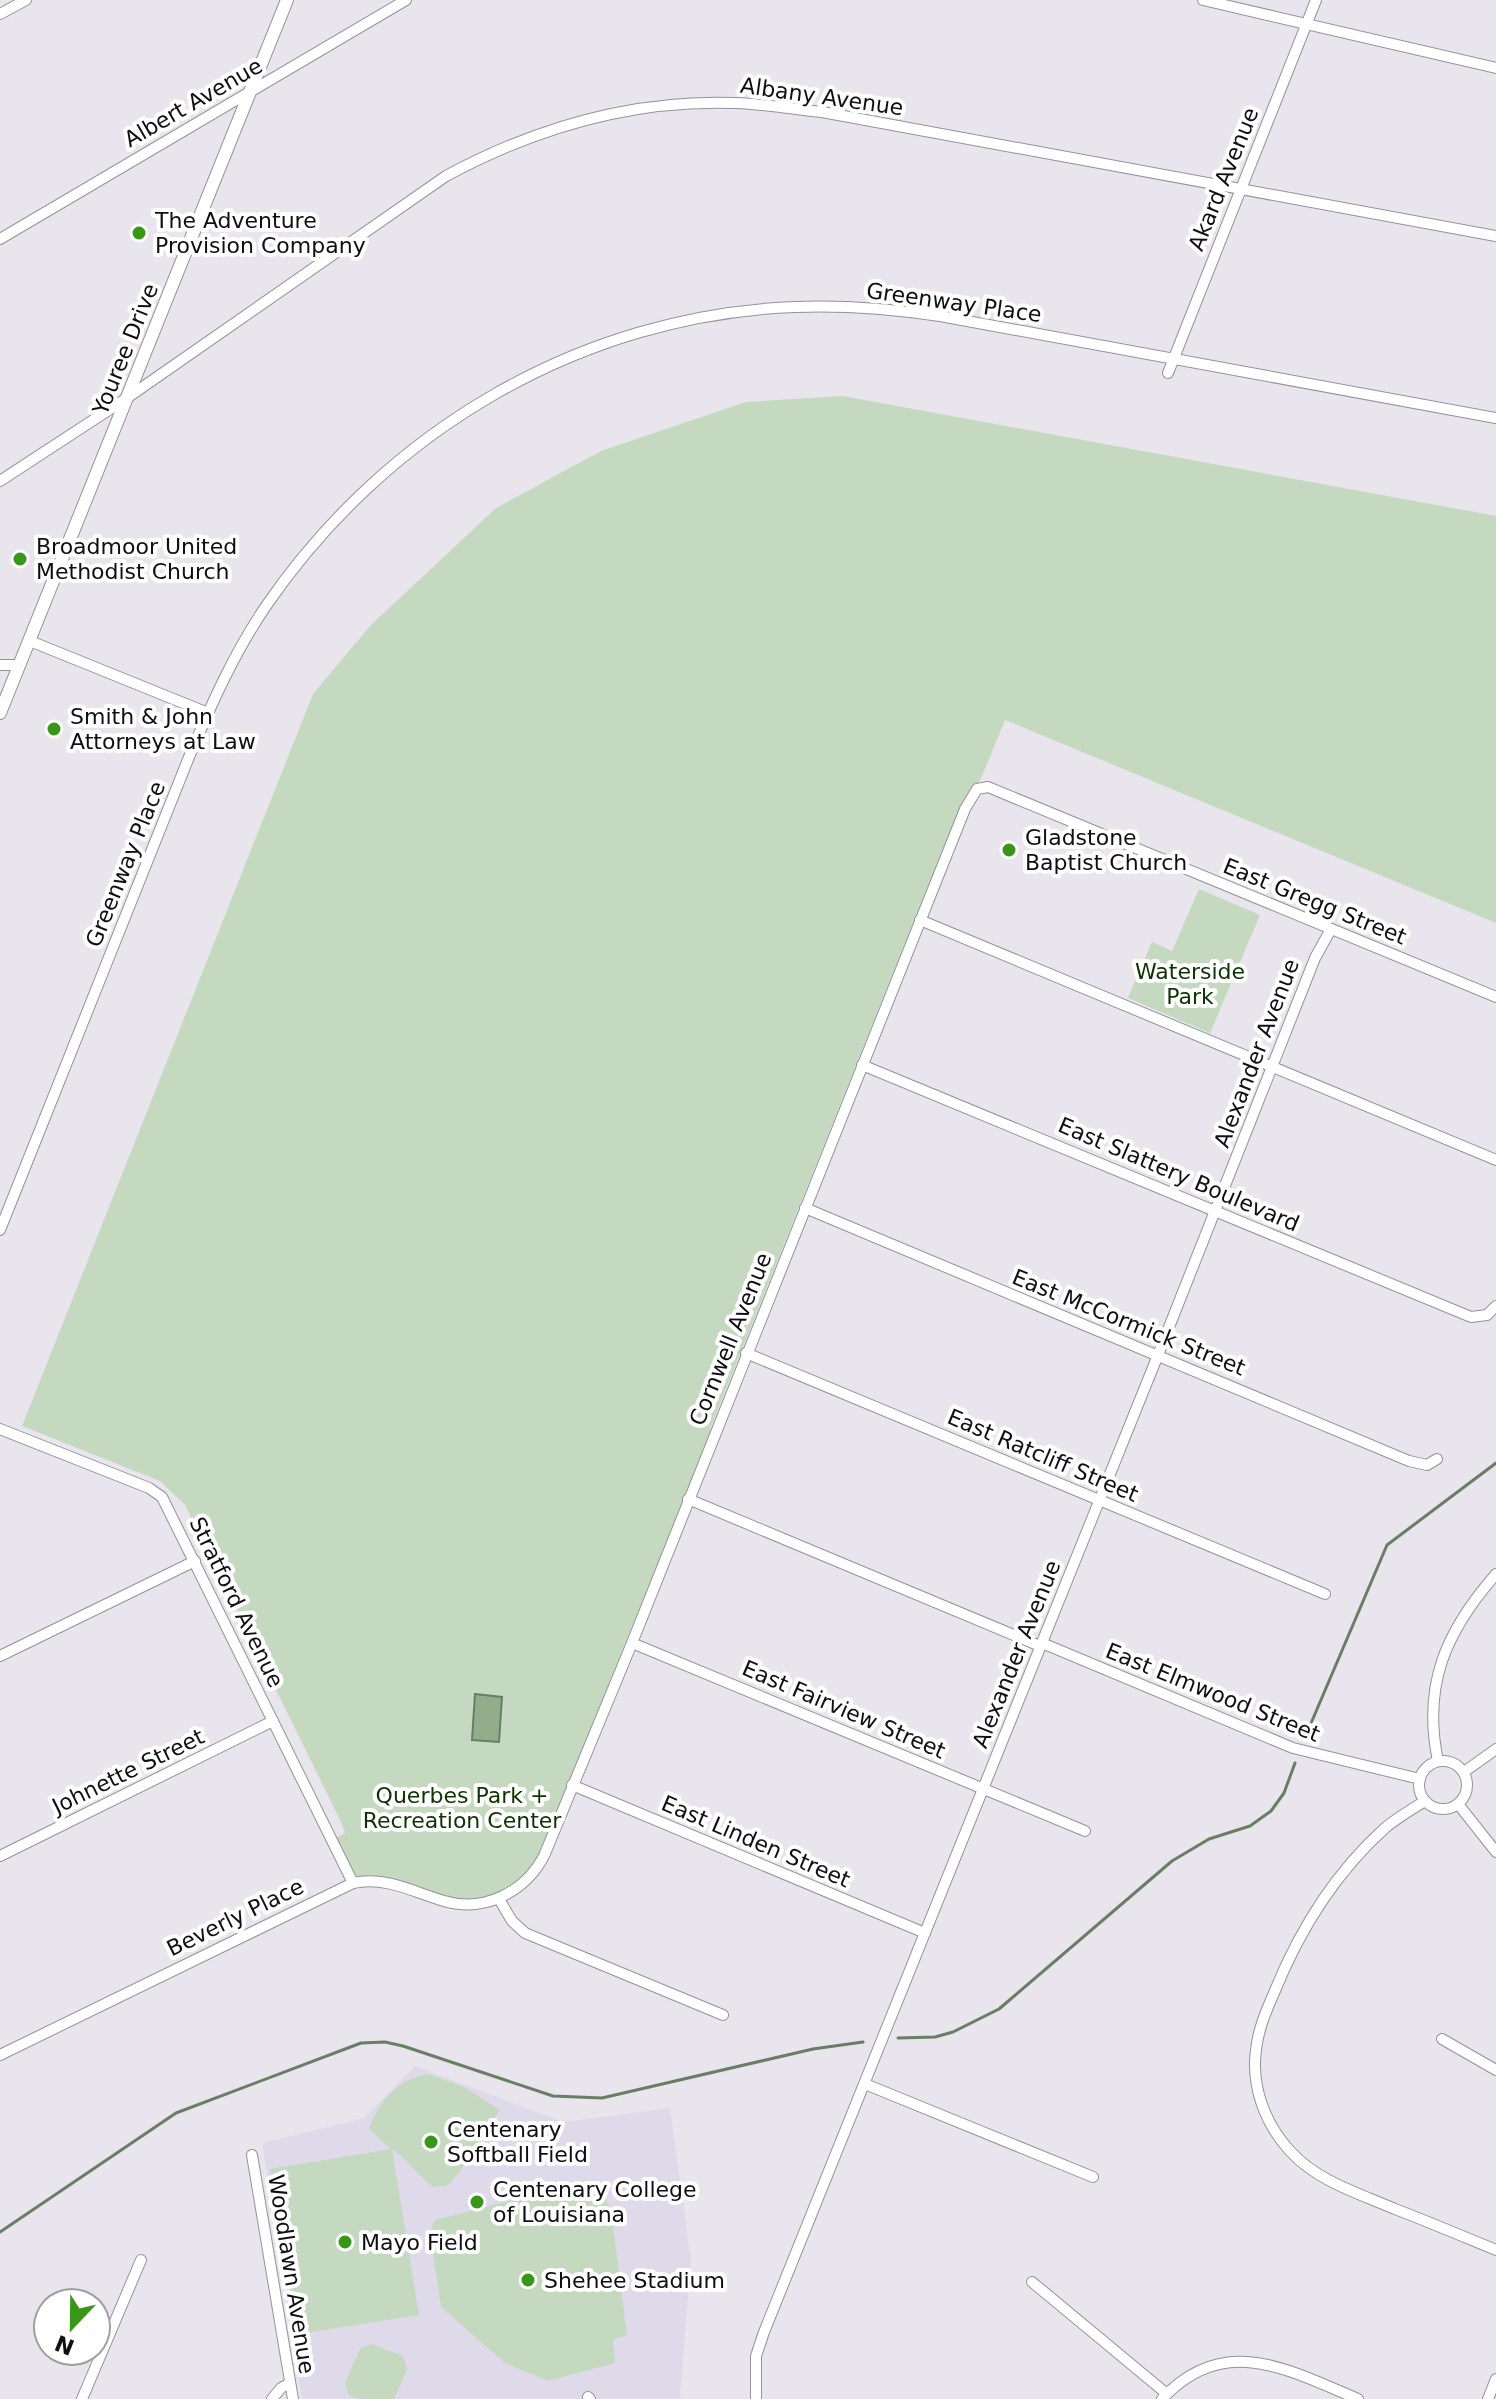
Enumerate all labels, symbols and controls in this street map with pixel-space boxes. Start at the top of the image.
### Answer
street label: Albert Avenue [120,53,267,152]
street label: Albany Avenue [739,73,905,120]
street label: Akard Avenue [1183,104,1264,254]
place label: The Adventure Provision Company [154,208,366,258]
marker: The Adventure Provision Company [130,224,148,242]
street label: Greenway Place [865,278,1043,327]
street label: Youree Drive [87,280,163,419]
place label: Broadmoor United Methodist Church [36,534,237,584]
marker: Broadmoor United Methodist Church [11,550,29,568]
place label: Smith & John Attorneys at Law [70,704,256,754]
marker: Smith & John Attorneys at Law [45,720,63,738]
street label: Greenway Place [81,778,170,951]
place label: Gladstone Baptist Church [1025,825,1187,875]
marker: Gladstone Baptist Church [1000,841,1018,859]
street label: East Gregg Street [1220,853,1410,950]
street label: Alexander Avenue [1209,955,1304,1151]
park label: Waterside Park [1135,959,1245,1009]
street label: East Slattery Boulevard [1055,1112,1303,1237]
street label: Cornwell Avenue [684,1249,776,1429]
street label: East McCormick Street [1009,1264,1249,1381]
street label: East Ratcliff Street [944,1404,1142,1507]
street label: Stratford Avenue [184,1513,289,1691]
street label: Alexander Avenue [967,1557,1066,1752]
street label: East Elmwood Street [1102,1638,1324,1747]
street label: East Fairview Street [738,1655,949,1764]
street label: Johnette Street [46,1724,209,1820]
park label: Querbes Park + Recreation Center [363,1783,562,1833]
street label: East Linden Street [658,1790,854,1893]
street label: Beverly Place [163,1874,308,1961]
place label: Centenary Softball Field [447,2117,588,2167]
marker: Centenary Softball Field [422,2133,440,2151]
street label: Woodlawn Avenue [263,2173,320,2376]
place label: Centenary College of Louisiana [493,2177,697,2227]
marker: Centenary College of Louisiana [468,2193,486,2211]
place label: Mayo Field [361,2230,478,2255]
marker: Mayo Field [336,2233,354,2251]
place label: Shehee Stadium [544,2268,725,2293]
marker: Shehee Stadium [519,2271,537,2289]
north arrow [32,2287,112,2367]
text: N [51,2330,78,2360]

